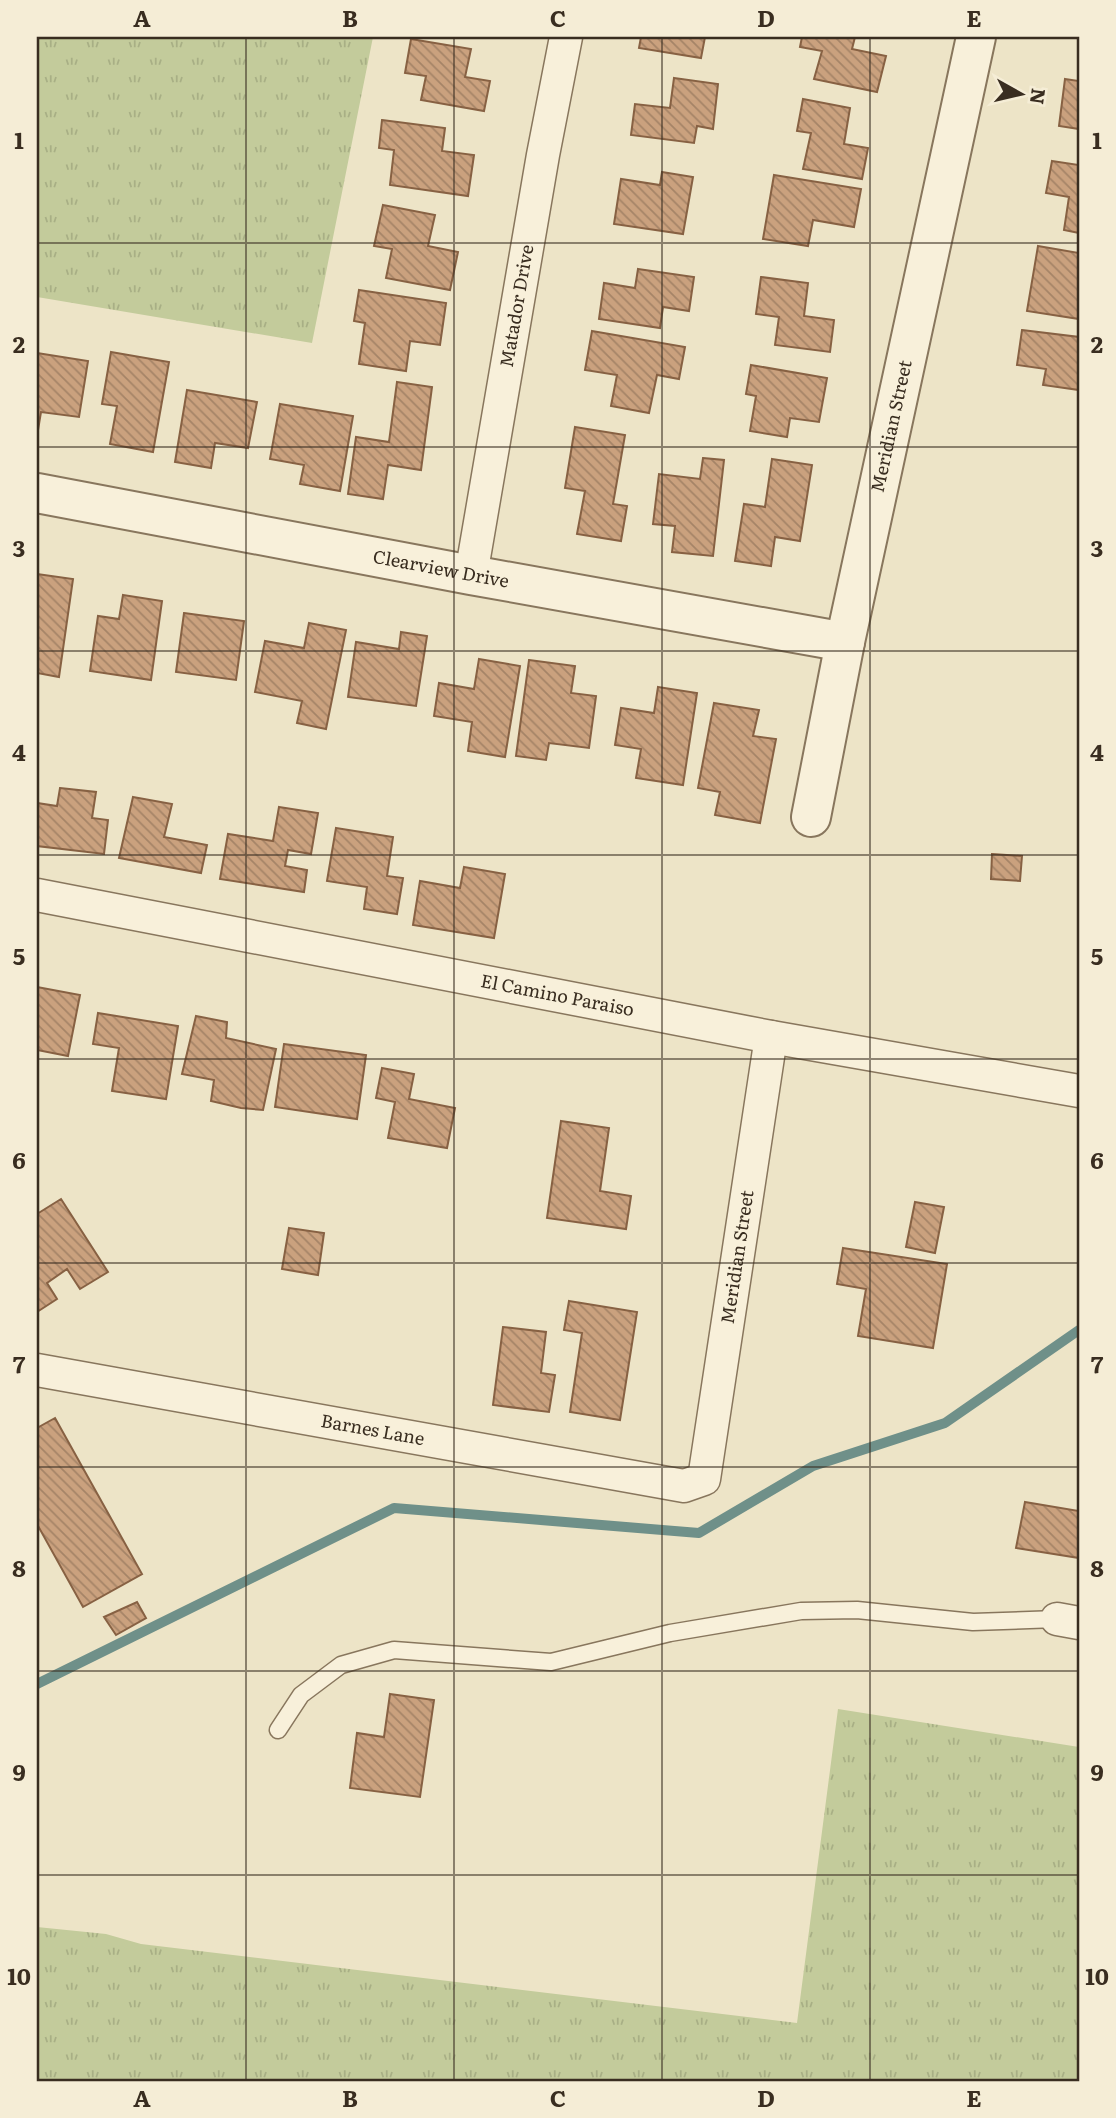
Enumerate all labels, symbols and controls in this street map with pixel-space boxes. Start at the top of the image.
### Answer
text: A [133,0,151,34]
text: B [342,0,358,34]
text: C [550,0,566,34]
text: D [757,0,775,34]
text: E [966,0,982,34]
north arrow [986,60,1056,130]
text: N [1024,87,1054,106]
text: 1 [14,122,24,156]
text: 1 [1092,122,1102,156]
street label: Matador Drive [492,242,539,369]
text: 2 [13,326,25,360]
text: 2 [1091,326,1103,360]
street label: Meridian Street [863,356,918,495]
text: 3 [13,530,25,564]
text: 3 [1091,530,1103,564]
street label: Clearview Drive [371,542,511,594]
text: 4 [12,734,26,768]
text: 4 [1090,734,1104,768]
text: 5 [13,938,25,972]
text: 5 [1091,938,1103,972]
street label: El Camino Paraiso [479,966,637,1022]
text: 6 [12,1142,26,1176]
text: 6 [1090,1142,1104,1176]
street label: Meridian Street [713,1187,760,1326]
text: 7 [13,1346,26,1380]
text: 7 [1091,1346,1104,1380]
street label: Barnes Lane [319,1406,427,1451]
text: 8 [12,1550,26,1584]
text: 8 [1090,1550,1104,1584]
text: 9 [12,1754,26,1788]
text: 9 [1090,1754,1104,1788]
text: 10 [7,1958,31,1992]
text: 10 [1085,1958,1109,1992]
text: A [133,2080,151,2114]
text: B [342,2080,358,2114]
text: C [550,2080,566,2114]
text: D [757,2080,775,2114]
text: E [966,2080,982,2114]

